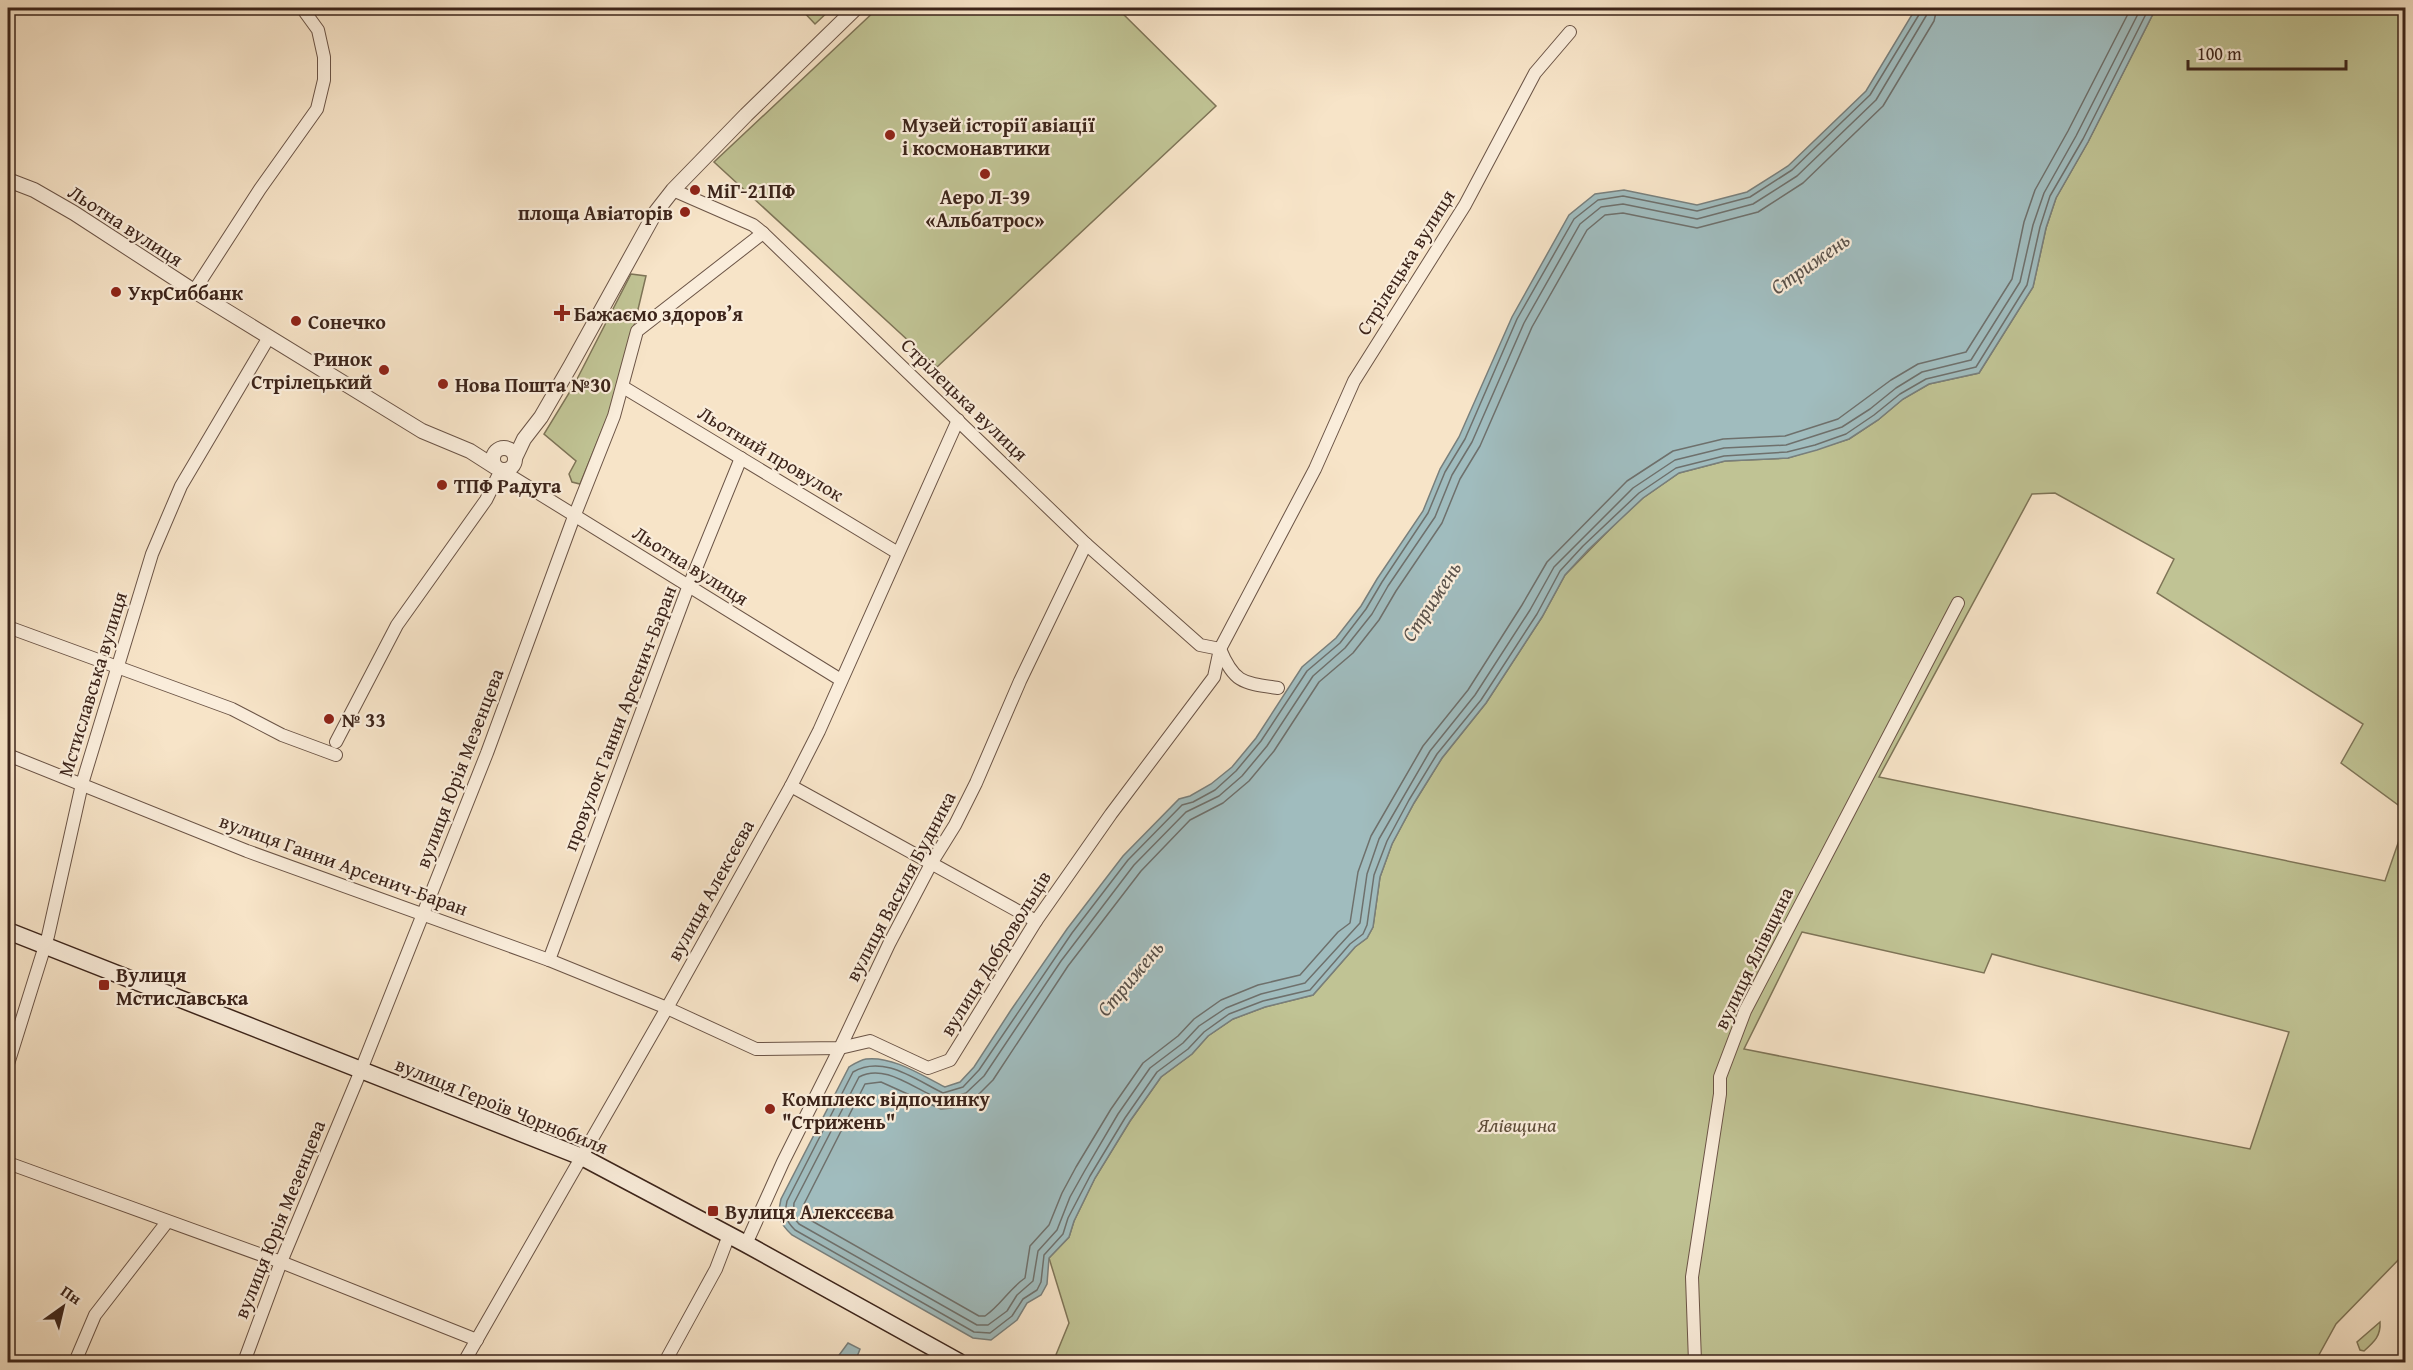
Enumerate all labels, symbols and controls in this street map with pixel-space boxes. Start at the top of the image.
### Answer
scale bar [2188,33,2346,71]
text: 100 m [2197,40,2242,67]
place label: Музей історії авіації і космонавтики [902,110,1096,162]
marker: Музей історії авіації і космонавтики [883,128,897,142]
marker: Аеро Л-39 «Альбатрос» [978,167,992,181]
place label: МіГ-21ПФ [707,176,795,205]
street label: Льотна вулиця [63,177,189,273]
place label: Аеро Л-39 «Альбатрос» [926,182,1044,234]
marker: МіГ-21ПФ [688,183,702,197]
street label: Стрілецька вулиця [1348,184,1462,340]
place label: площа Авіаторів [518,198,673,227]
marker: площа Авіаторів [678,205,692,219]
water label: Стрижень [1764,224,1856,302]
place label: УкрСиббанк [128,278,243,307]
marker: УкрСиббанк [109,285,123,299]
place label: Бажаємо здоров’я [574,299,743,328]
marker: Бажаємо здоров’я [555,306,569,320]
place label: Сонечко [308,307,386,336]
marker: Сонечко [289,314,303,328]
street label: Стрілецька вулиця [895,331,1035,467]
place label: Ринок Стрілецький [251,344,373,396]
marker: Ринок Стрілецький [377,363,391,377]
place label: Нова Пошта №30 [455,370,611,399]
marker: Нова Пошта №30 [436,377,450,391]
street label: Льотний провулок [693,398,850,508]
place label: ТПФ Радуга [454,471,562,500]
marker: ТПФ Радуга [435,478,449,492]
street label: Льотна вулиця [627,518,755,612]
water label: Стрижень [1393,554,1469,648]
street label: провулок Ганни Арсенич-Баран [555,581,683,855]
street label: Мстиславська вулиця [50,588,134,780]
street label: вулиця Юрія Мезенцева [408,664,511,872]
place label: № 33 [341,705,386,734]
marker: № 33 [322,712,336,726]
street label: вулиця Василя Будника [837,785,963,986]
street label: вулиця Ганни Арсенич-Баран [216,805,473,923]
street label: вулиця Алексєєва [659,814,761,966]
street label: вулиця Добровольців [932,865,1058,1041]
street label: вулиця Ялівщина [1706,881,1800,1034]
water label: Стрижень [1089,933,1171,1023]
place label: Вулиця Мстиславська [116,960,249,1012]
marker: Вулиця Мстиславська [97,978,111,992]
street label: вулиця Героїв Чорнобиля [391,1049,613,1161]
place label: Комплекс відпочинку "Стрижень" [782,1084,990,1136]
marker: Комплекс відпочинку "Стрижень" [763,1102,777,1116]
park label: Ялівщина [1477,1110,1557,1139]
street label: вулиця Юрія Мезенцева [226,1115,332,1323]
place label: Вулиця Алексєєва [725,1197,895,1226]
marker: Вулиця Алексєєва [706,1204,720,1218]
north arrow [33,1277,93,1337]
text: Пн [56,1279,87,1310]

